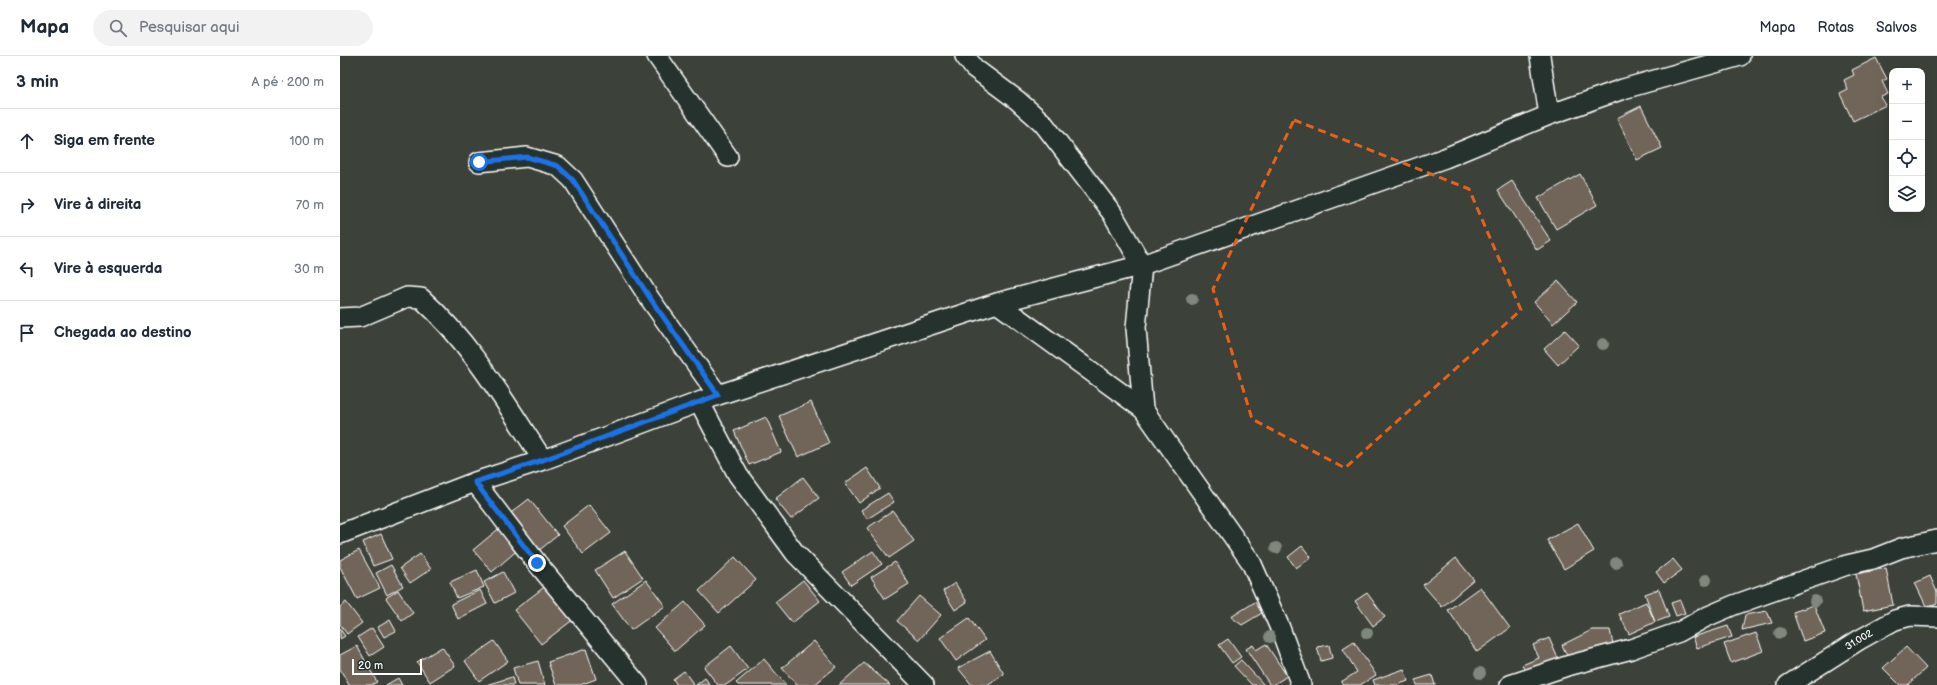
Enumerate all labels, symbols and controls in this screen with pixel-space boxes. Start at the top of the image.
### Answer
search box [93,10,373,46]
text: Mapa [20,16,69,39]
icon: search [107,17,129,39]
text: Pesquisar aqui [139,18,239,37]
text: Mapa [1759,19,1796,36]
text: Rotas [1818,19,1854,36]
text: Salvos [1876,19,1917,36]
map controls [1889,68,1925,212]
button: + [1889,68,1925,104]
text: 3 min [16,72,59,92]
text: A pé · 200 m [251,74,324,90]
button: − [1889,104,1925,140]
icon: ahead [16,130,38,152]
text: Siga em frente [54,131,155,150]
text: 100 m [289,133,324,149]
button: locate [1889,140,1925,176]
route start [470,153,488,171]
button: layers [1889,176,1925,212]
icon: right [16,194,38,216]
text: Vire à direita [54,195,141,214]
text: 70 m [296,197,324,213]
icon: left [16,258,38,280]
text: Vire à esquerda [54,259,162,278]
text: 30 m [294,261,324,277]
icon: arrive [16,322,38,344]
text: Chegada ao destino [54,323,192,342]
route end [528,554,546,572]
street label: 31.002 [1843,627,1875,653]
scale bar [352,657,422,676]
text: 20 m [358,659,383,672]

